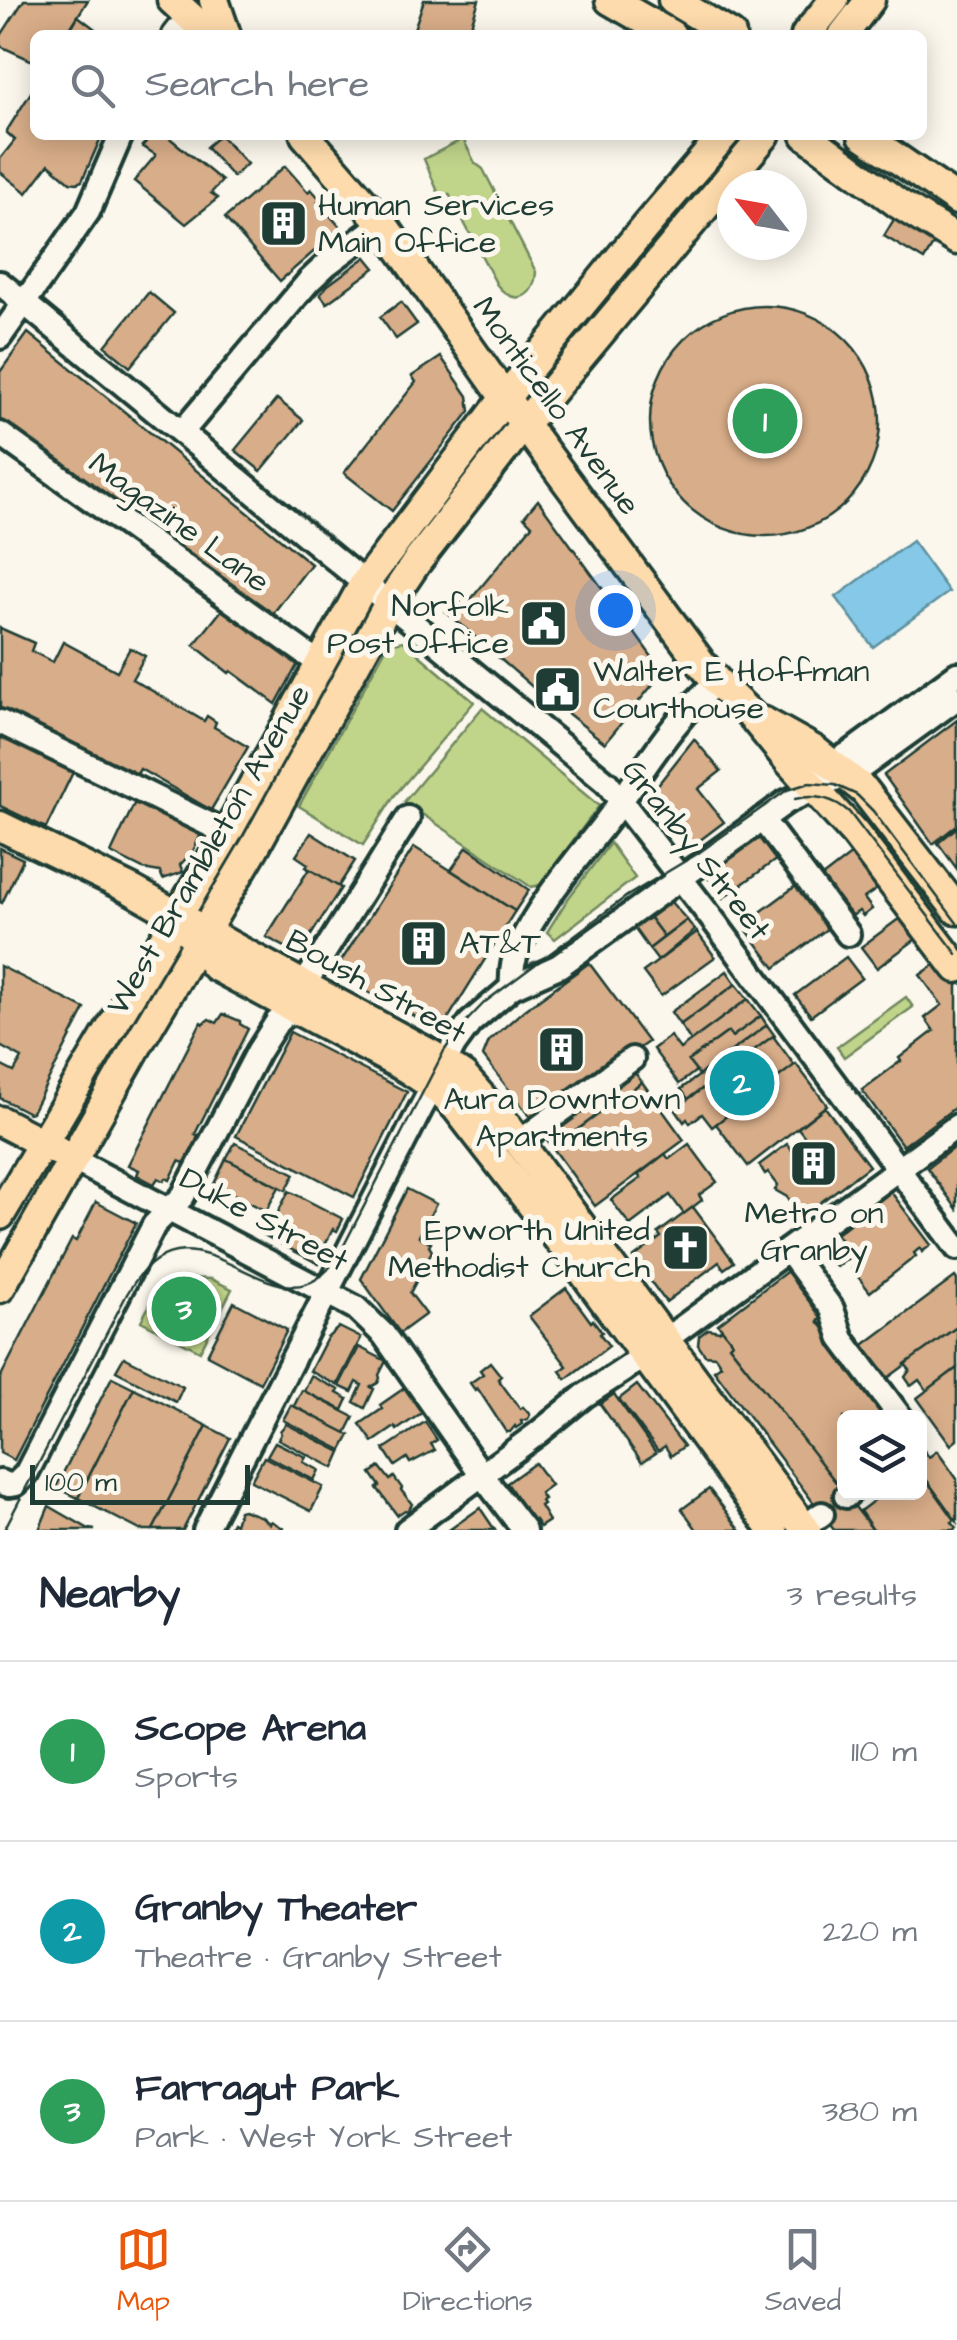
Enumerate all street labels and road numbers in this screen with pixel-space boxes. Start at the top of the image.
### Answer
street label: Monticello Avenue [461,287,651,525]
street label: Magazine Lane [79,442,279,604]
street label: West Brambleton Avenue [96,676,322,1024]
street label: Granby Street [611,750,781,950]
street label: Boush Street [277,919,475,1055]
street label: Duke Street [172,1157,357,1283]

